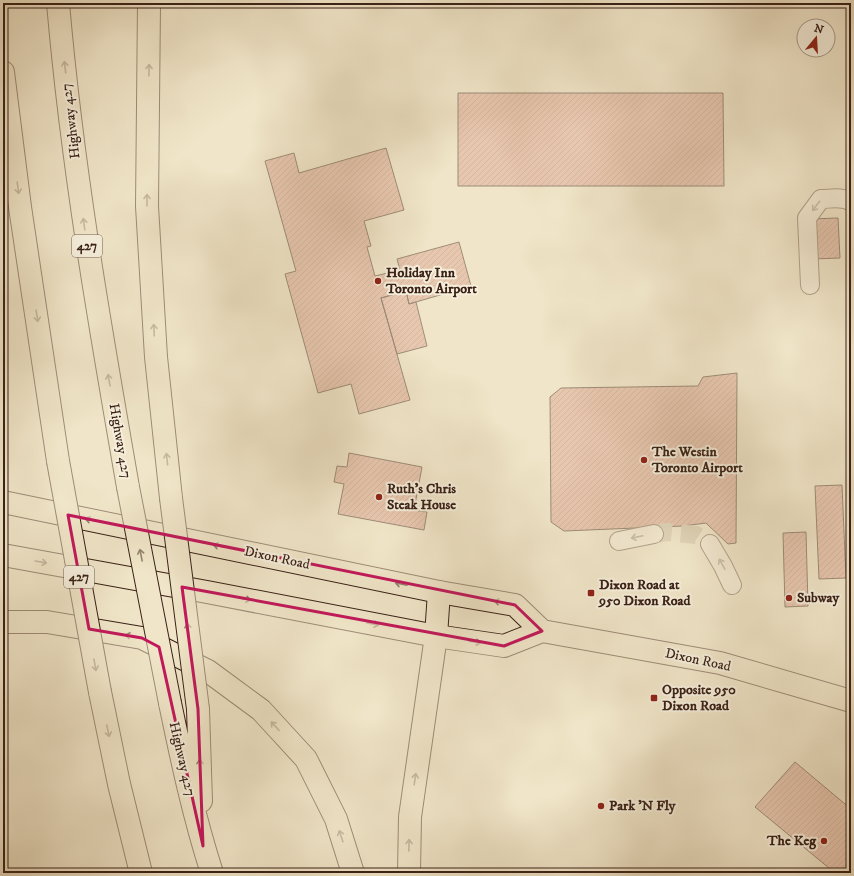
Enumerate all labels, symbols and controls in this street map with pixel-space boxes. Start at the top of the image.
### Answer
north arrow [796,18,836,58]
text: N [812,21,825,37]
one-way arrow [61,61,69,74]
one-way arrow [145,64,153,77]
street label: Highway 427 [57,82,85,160]
one-way arrow [14,181,22,194]
one-way arrow [143,194,151,207]
one-way arrow [812,200,820,211]
one-way arrow [80,218,88,231]
road number: 427 [72,235,102,257]
place label: Holiday Inn Toronto Airport [385,264,477,298]
marker: Holiday Inn Toronto Airport [373,276,383,286]
one-way arrow [33,309,41,322]
one-way arrow [151,324,158,337]
one-way arrow [105,374,113,387]
street label: Highway 427 [105,402,135,480]
place label: The Westin Toronto Airport [651,443,743,477]
one-way arrow [163,453,170,466]
marker: The Westin Toronto Airport [639,455,649,465]
place label: Ruth's Chris Steak House [387,480,456,514]
marker: Ruth's Chris Steak House [374,492,384,502]
one-way arrow [85,515,98,523]
one-way arrow [631,534,644,542]
one-way arrow [213,542,226,550]
street label: Dixon Road [242,542,312,574]
one-way arrow [137,549,145,562]
one-way arrow [34,558,47,566]
one-way arrow [717,559,725,571]
road number: 427 [64,566,94,588]
place label: Dixon Road at 950 Dixon Road [598,576,691,610]
one-way arrow [395,579,408,587]
marker: Dixon Road at 950 Dixon Road [586,588,596,598]
place label: Subway [797,589,839,607]
marker: Subway [784,593,794,603]
one-way arrow [238,595,251,603]
one-way arrow [494,598,507,606]
one-way arrow [366,620,379,628]
one-way arrow [184,623,192,636]
one-way arrow [125,632,138,640]
one-way arrow [468,638,481,646]
street label: Dixon Road [663,644,733,676]
one-way arrow [91,658,99,671]
place label: Opposite 950 Dixon Road [662,681,736,715]
marker: Opposite 950 Dixon Road [649,693,659,703]
street label: Highway 427 [165,720,199,798]
one-way arrow [270,721,280,731]
one-way arrow [104,724,112,737]
one-way arrow [196,759,204,772]
one-way arrow [411,773,419,786]
place label: Park 'N Fly [609,797,676,815]
marker: Park 'N Fly [596,801,606,811]
one-way arrow [337,830,344,843]
place label: The Keg [766,832,817,850]
marker: The Keg [819,836,829,846]
one-way arrow [405,839,413,852]

